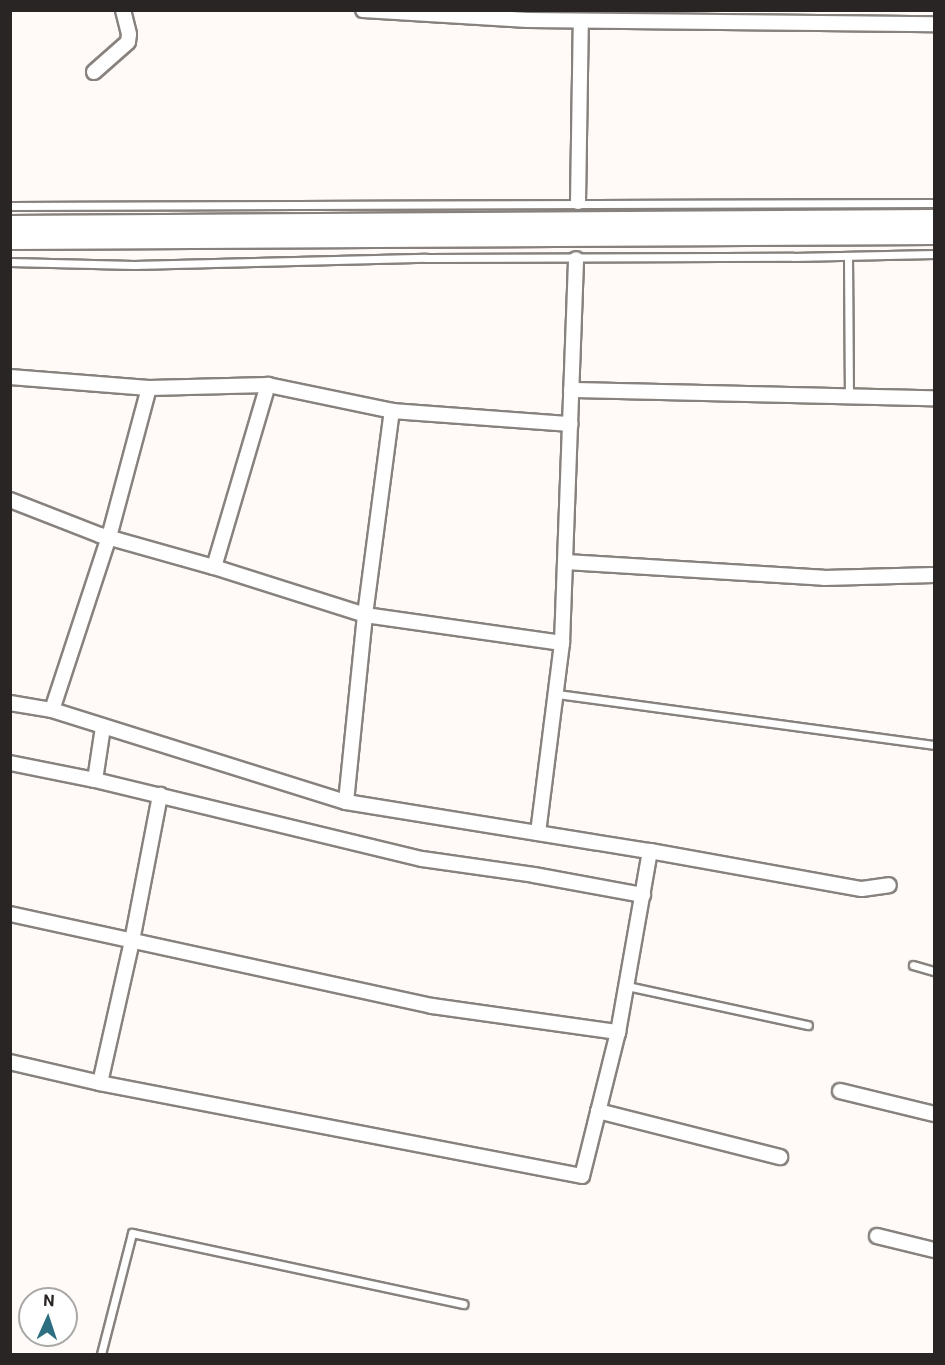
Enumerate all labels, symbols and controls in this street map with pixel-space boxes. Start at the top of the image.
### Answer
north arrow [18,1287,78,1347]
text: N [43,1291,55,1310]

